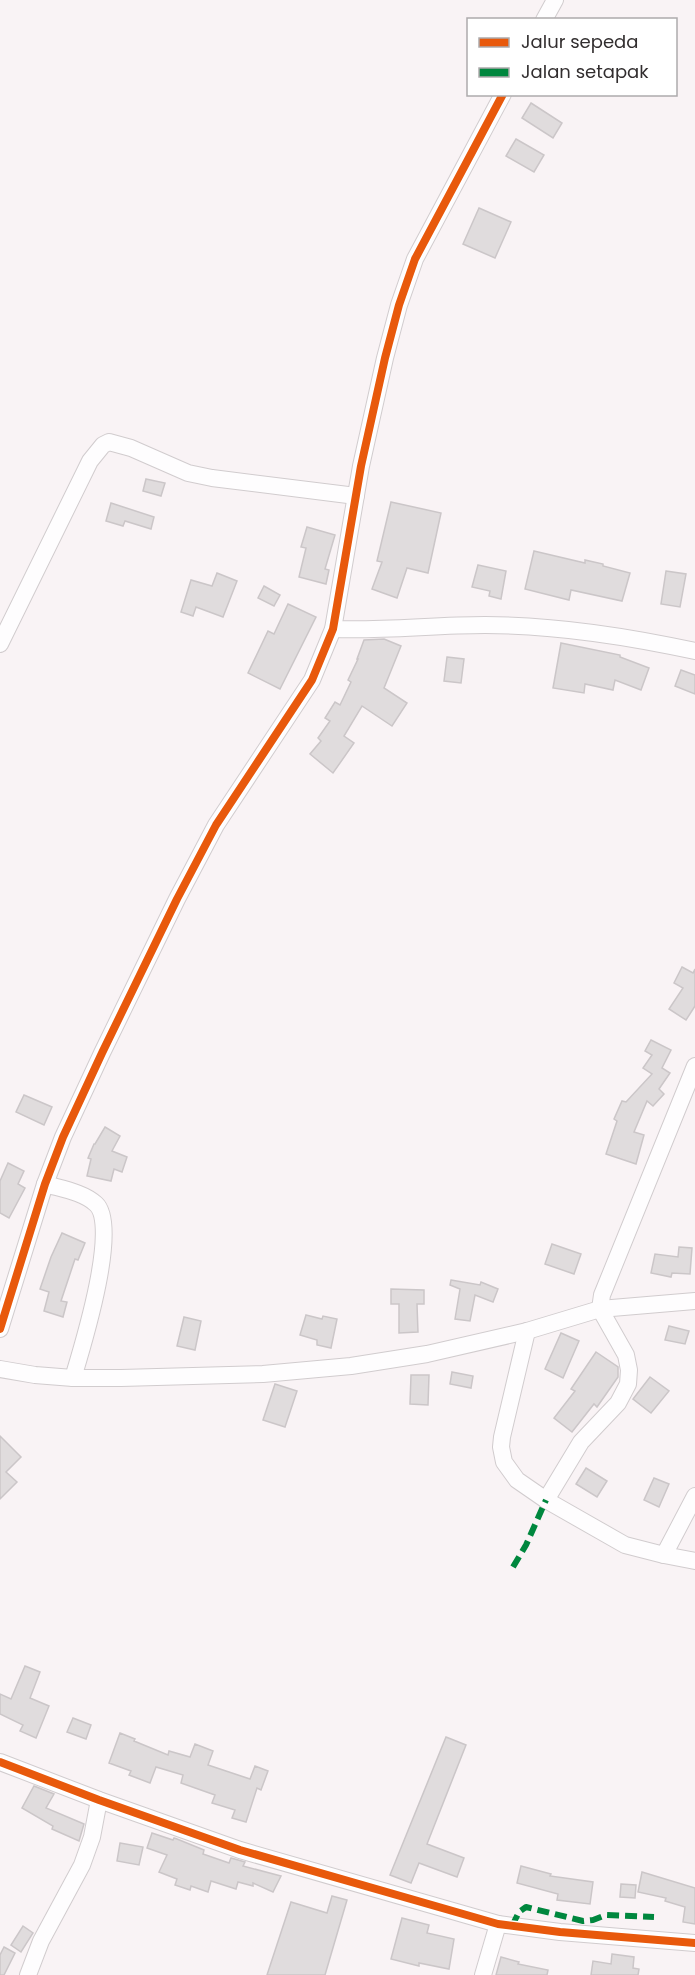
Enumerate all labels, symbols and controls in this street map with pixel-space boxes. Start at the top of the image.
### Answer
legend [467,18,677,96]
text: Jalur sepeda [521,29,638,54]
text: Jalan setapak [521,59,649,84]

